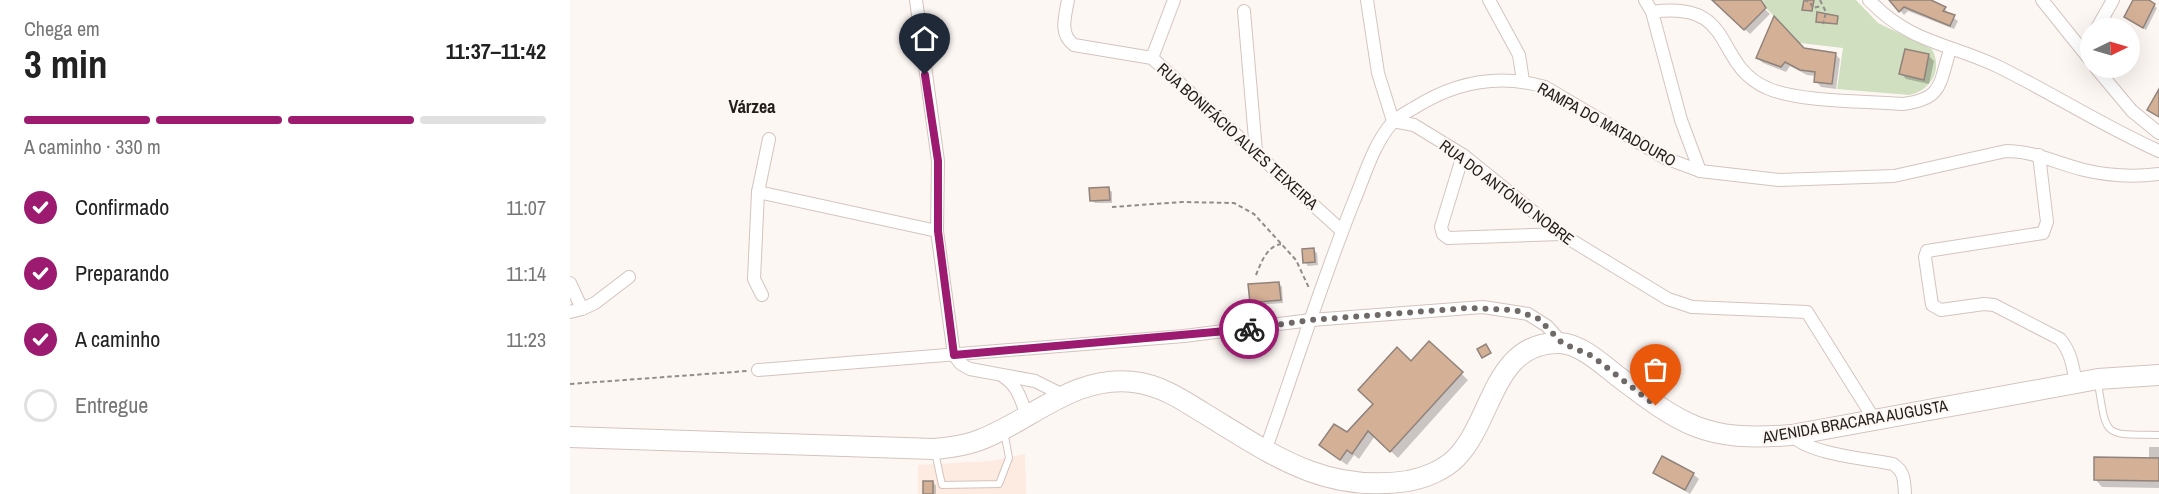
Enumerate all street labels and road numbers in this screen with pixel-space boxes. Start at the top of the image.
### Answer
street label: RUA BONIFÁCIO ALVES TEIXEIRA [1153,58,1323,214]
street label: RAMPA DO MATADOURO [1534,77,1680,171]
street label: RUA DO ANTÓNIO NOBRE [1435,134,1579,250]
street label: AVENIDA BRACARA AUGUSTA [1760,394,1950,448]

